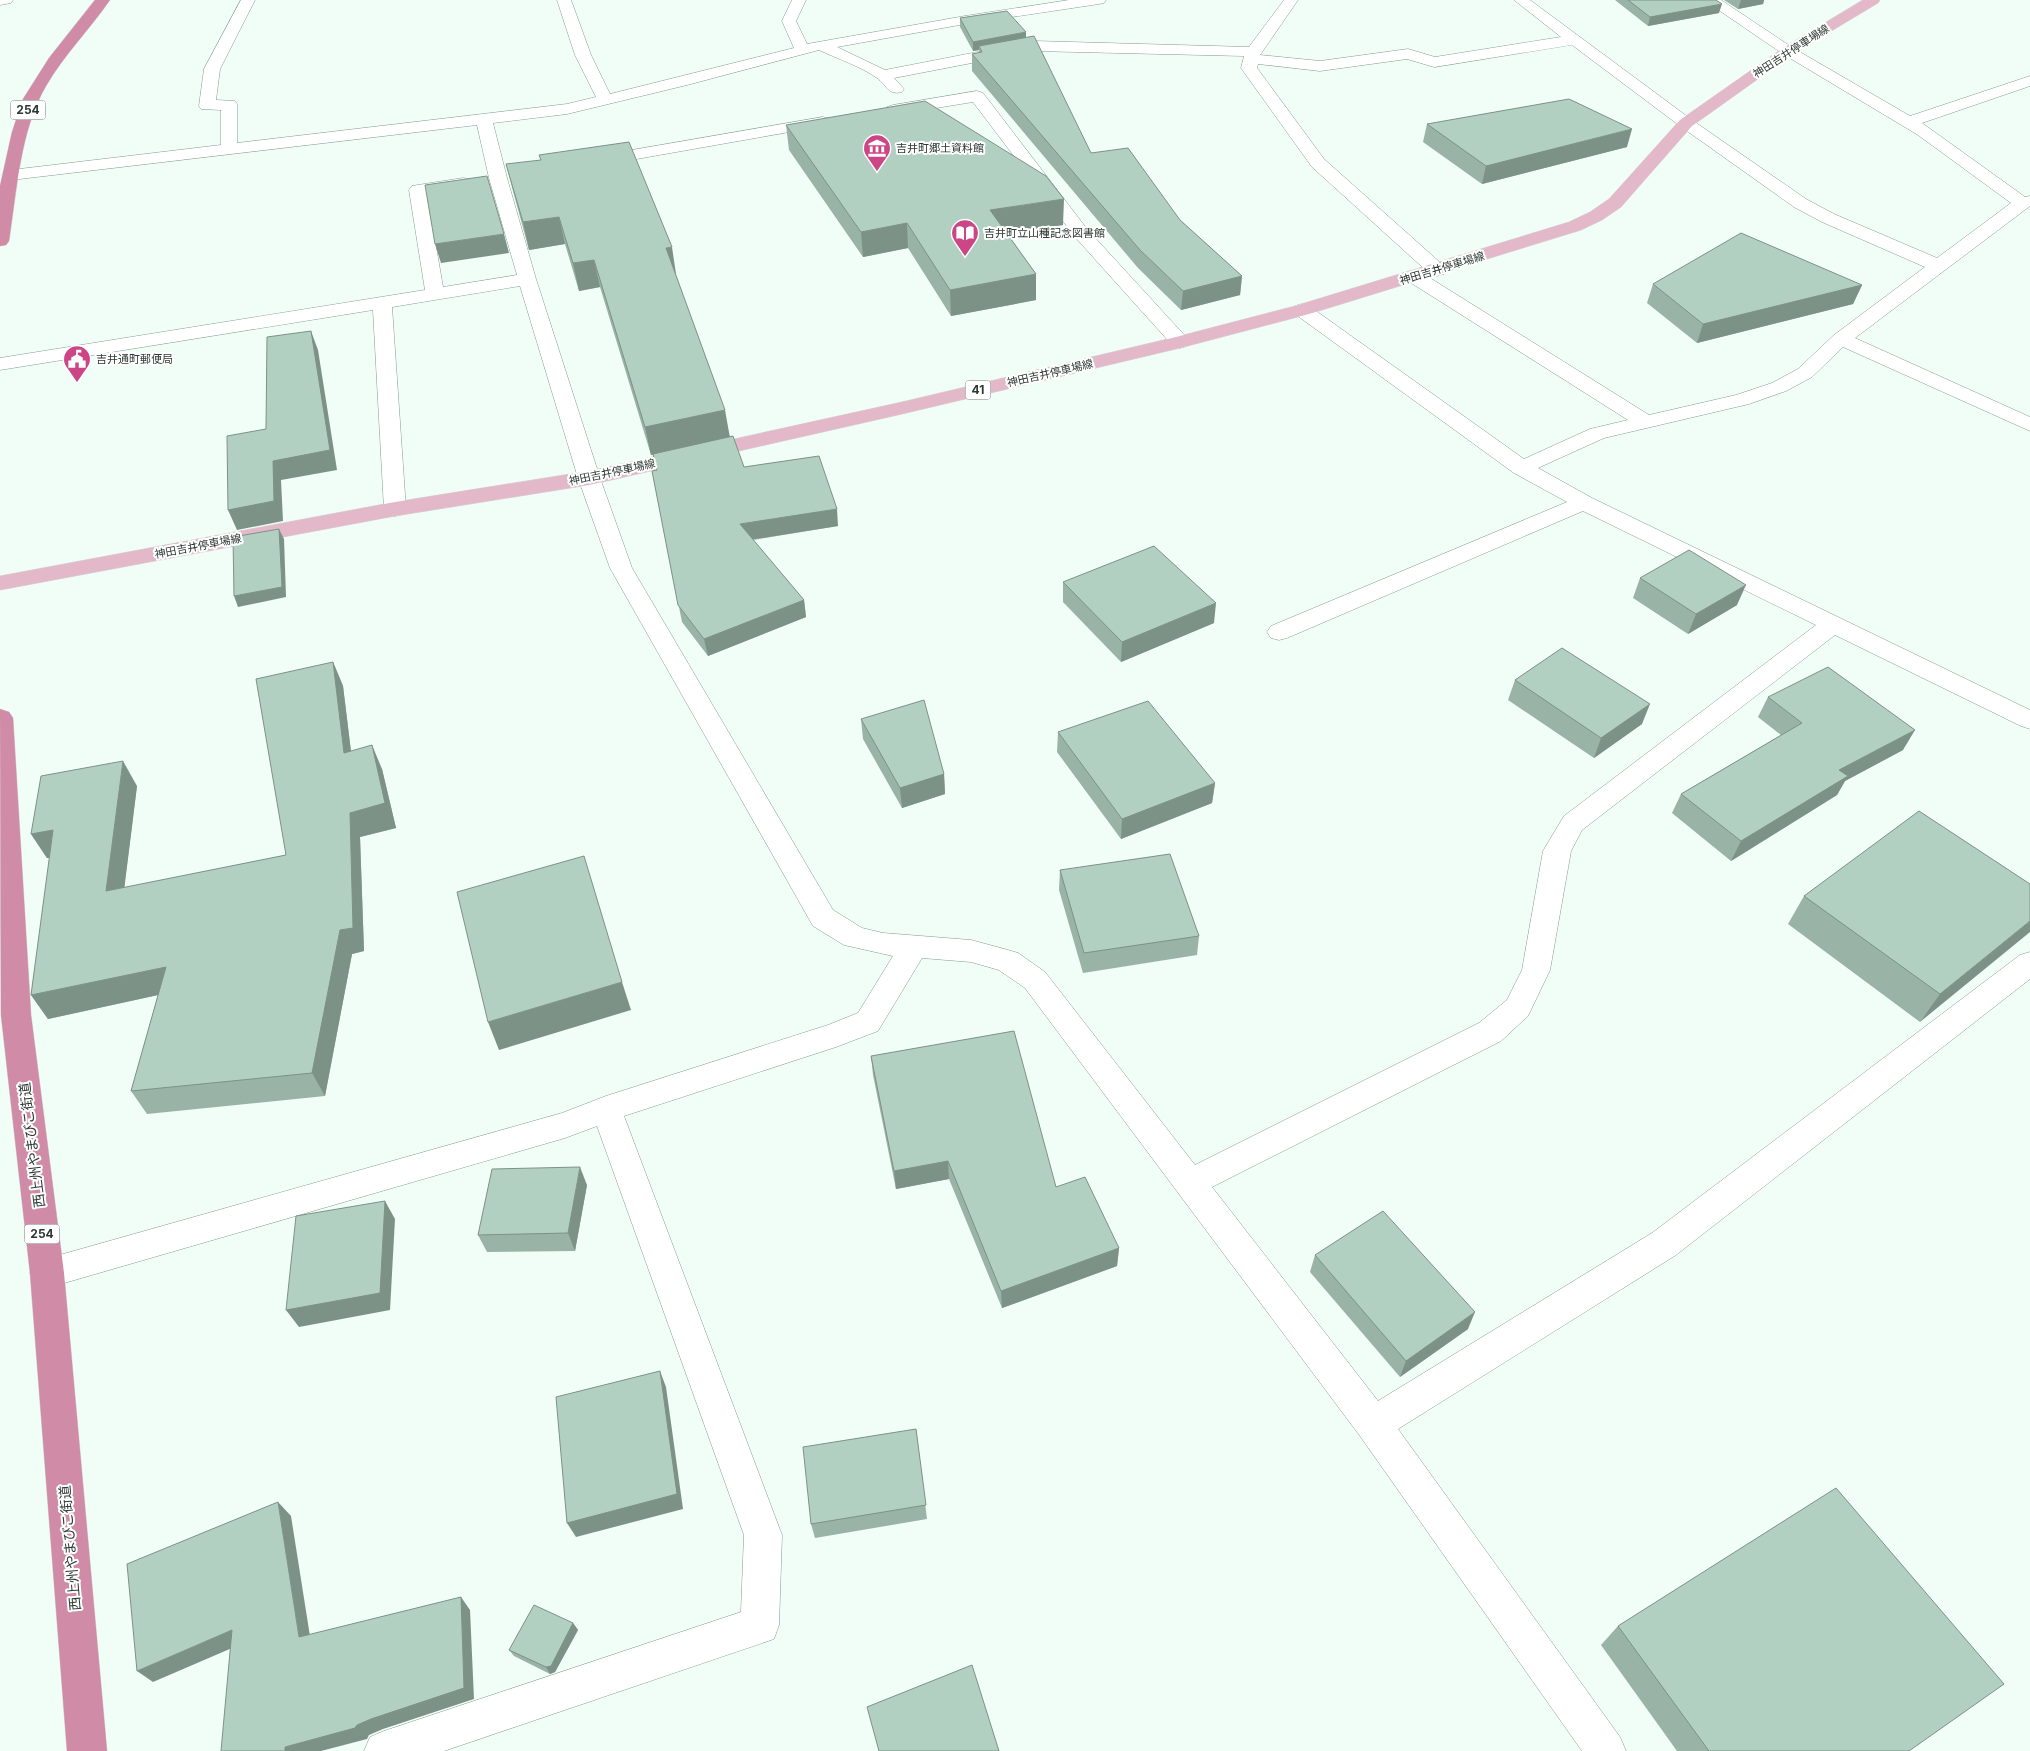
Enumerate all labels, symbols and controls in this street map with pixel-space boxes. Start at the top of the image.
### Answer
street label: 神田吉井停車場線 [1750,21,1832,81]
road number: 254 [10,100,46,120]
museum icon: 吉井町郷土資料館 [862,133,892,172]
place label: 吉井町郷土資料館 [896,141,984,155]
library icon: 吉井町立山種記念図書館 [950,218,980,257]
place label: 吉井町立山種記念図書館 [984,226,1105,240]
street label: 神田吉井停車場線 [1398,248,1486,288]
public building icon: 吉井通町郵便局 [62,344,92,383]
place label: 吉井通町郵便局 [96,352,173,366]
street label: 神田吉井停車場線 [1006,356,1094,390]
road number: 41 [966,380,990,400]
street label: 神田吉井停車場線 [568,456,656,488]
street label: 神田吉井停車場線 [153,531,243,561]
street label: 西上州やまびこ街道 [15,1081,48,1209]
road number: 254 [24,1224,60,1244]
street label: 西上州やまびこ街道 [56,1485,83,1612]

